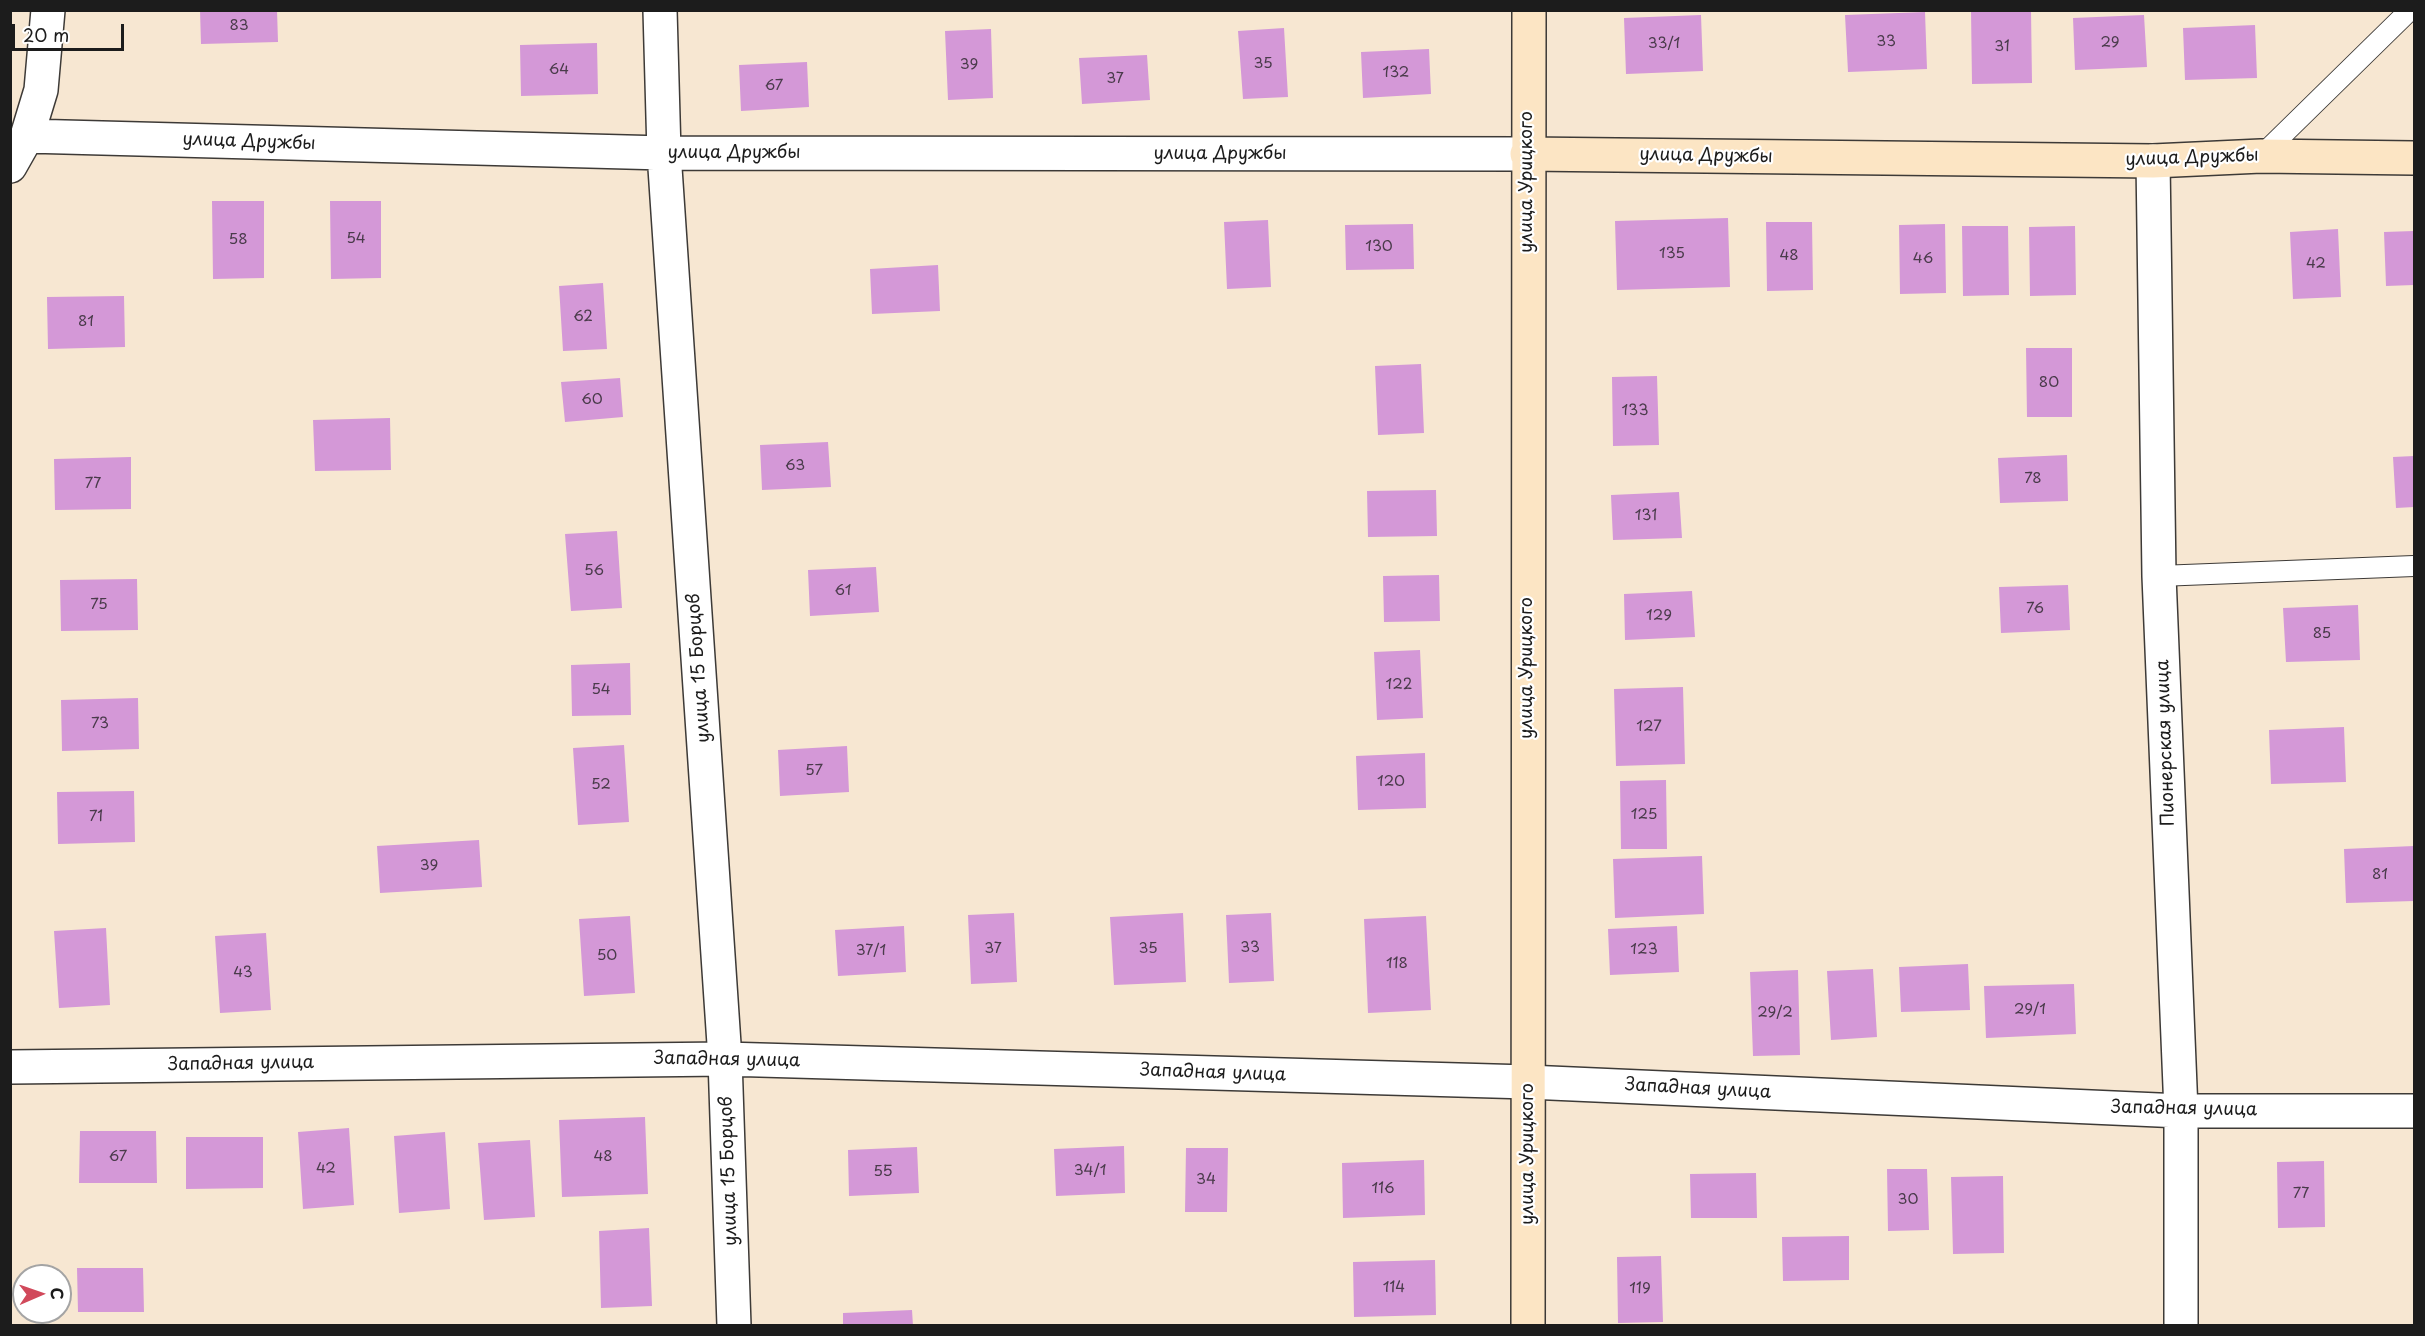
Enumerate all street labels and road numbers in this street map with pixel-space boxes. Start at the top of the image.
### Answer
street label: улица Урицкого [1516,111,1538,253]
street label: улица Дружбы [182,129,316,155]
street label: улица Дружбы [667,142,801,164]
street label: улица Дружбы [1153,143,1287,165]
street label: улица Дружбы [1639,144,1773,168]
street label: улица Дружбы [2125,145,2259,171]
street label: улица 15 Борцов [683,592,715,744]
street label: улица Урицкого [1516,597,1538,739]
street label: Пионерская улица [2152,659,2180,827]
street label: Западная улица [654,1048,800,1072]
street label: Западная улица [168,1052,314,1076]
street label: Западная улица [1140,1060,1286,1086]
street label: Западная улица [1624,1074,1772,1104]
street label: улица Урицкого [1517,1083,1539,1225]
street label: улица 15 Борцов [716,1096,742,1246]
street label: Западная улица [2111,1097,2257,1121]

